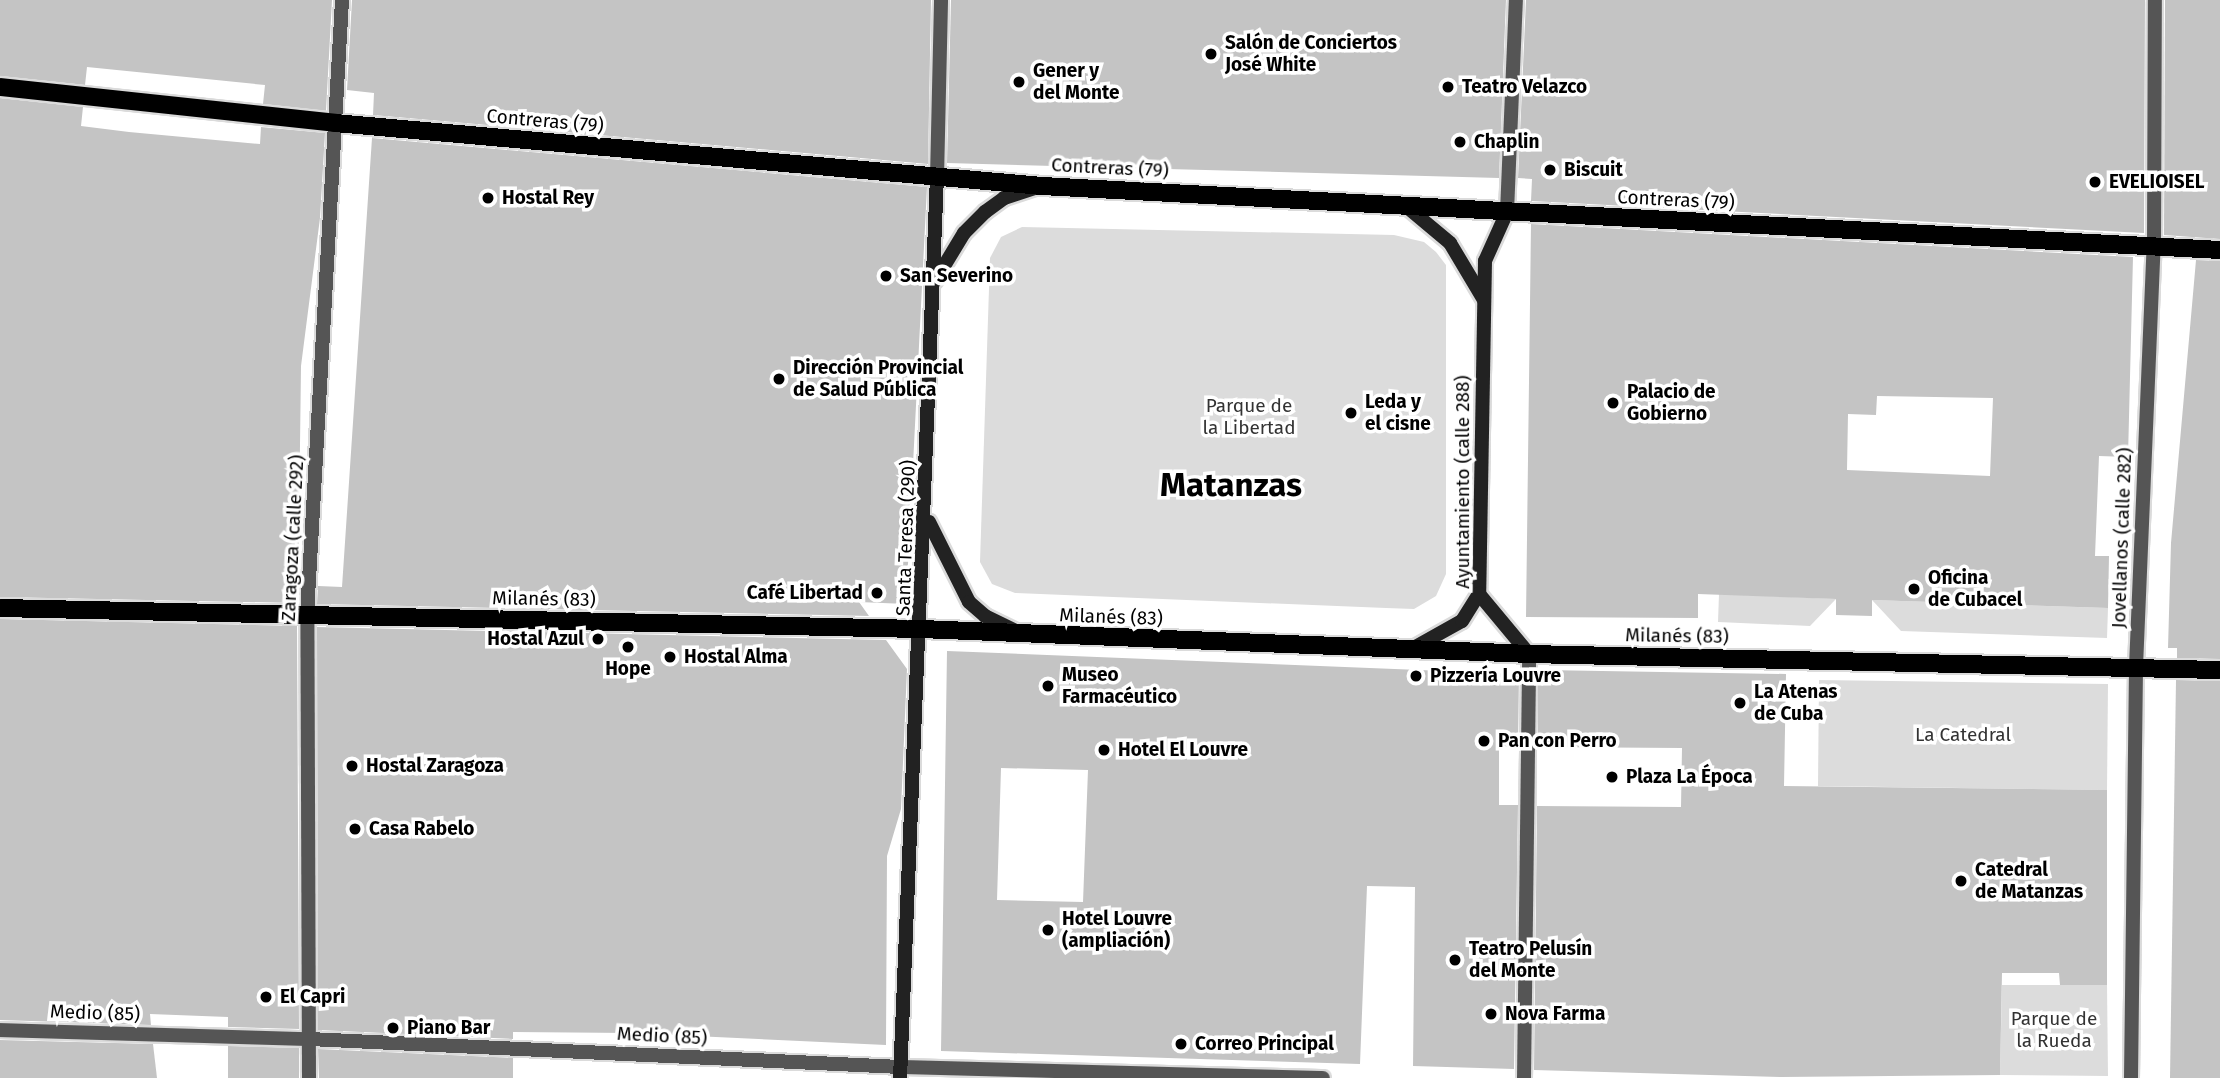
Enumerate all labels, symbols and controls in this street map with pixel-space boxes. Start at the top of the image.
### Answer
place label: Salón de Conciertos José White [1225,32,1397,76]
marker: Salón de Conciertos José White [1203,46,1219,62]
place label: Gener y del Monte [1033,60,1120,104]
marker: Gener y del Monte [1011,74,1027,90]
place label: Teatro Velazco [1462,76,1587,98]
marker: Teatro Velazco [1440,79,1456,95]
street label: Contreras (79) [485,105,605,137]
place label: Chaplin [1474,131,1539,153]
marker: Chaplin [1452,134,1468,150]
street label: Contreras (79) [1051,154,1169,182]
place label: Biscuit [1564,159,1623,181]
marker: Biscuit [1542,162,1558,178]
place label: EVELIOISEL [2109,171,2204,193]
marker: EVELIOISEL [2087,174,2103,190]
street label: Contreras (79) [1617,186,1735,214]
place label: Hostal Rey [502,187,594,209]
marker: Hostal Rey [480,190,496,206]
place label: San Severino [900,265,1013,287]
marker: San Severino [878,268,894,284]
place label: Dirección Provincial de Salud Pública [793,357,963,401]
marker: Dirección Provincial de Salud Pública [771,371,787,387]
street label: Ayuntamiento (calle 288) [1452,375,1474,589]
place label: Palacio de Gobierno [1627,381,1716,425]
place label: Leda y el cisne [1365,391,1431,435]
park label: Parque de la Libertad [1202,395,1296,439]
marker: Palacio de Gobierno [1605,395,1621,411]
marker: Leda y el cisne [1343,405,1359,421]
street label: Jovellanos (calle 282) [2107,447,2137,629]
street label: Zaragoza (calle 292) [277,454,309,622]
street label: Santa Teresa (290) [892,459,920,617]
district label: Matanzas [1160,466,1302,506]
place label: Oficina de Cubacel [1928,567,2022,611]
marker: Oficina de Cubacel [1906,581,1922,597]
place label: Café Libertad [747,582,863,604]
marker: Café Libertad [869,585,885,601]
street label: Milanés (83) [492,587,596,611]
street label: Milanés (83) [1059,604,1163,630]
street label: Milanés (83) [1625,624,1729,648]
place label: Hostal Azul [487,628,584,650]
marker: Hostal Azul [590,631,606,647]
marker: Hope [620,639,636,655]
place label: Hostal Alma [684,646,788,668]
marker: Hostal Alma [662,649,678,665]
place label: Hope [605,658,651,680]
place label: Museo Farmacéutico [1062,664,1177,708]
place label: Pizzería Louvre [1430,665,1561,687]
marker: Pizzería Louvre [1408,668,1424,684]
marker: Museo Farmacéutico [1040,678,1056,694]
place label: La Atenas de Cuba [1754,681,1838,725]
marker: La Atenas de Cuba [1732,695,1748,711]
park label: La Catedral [1915,724,2011,746]
place label: Pan con Perro [1498,730,1617,752]
marker: Pan con Perro [1476,733,1492,749]
place label: Hotel El Louvre [1118,739,1248,761]
marker: Hotel El Louvre [1096,742,1112,758]
place label: Hostal Zaragoza [366,755,504,777]
marker: Hostal Zaragoza [344,758,360,774]
place label: Plaza La Época [1626,766,1753,788]
marker: Plaza La Época [1604,769,1620,785]
place label: Casa Rabelo [369,818,474,840]
marker: Casa Rabelo [347,821,363,837]
place label: Catedral de Matanzas [1975,859,2083,903]
marker: Catedral de Matanzas [1953,873,1969,889]
place label: Hotel Louvre (ampliación) [1062,908,1172,952]
marker: Hotel Louvre (ampliación) [1040,922,1056,938]
place label: Teatro Pelusín del Monte [1469,938,1592,982]
marker: Teatro Pelusín del Monte [1447,952,1463,968]
place label: El Capri [280,986,345,1008]
marker: El Capri [258,989,274,1005]
street label: Medio (85) [49,1000,141,1026]
place label: Nova Farma [1505,1003,1605,1025]
marker: Nova Farma [1483,1006,1499,1022]
park label: Parque de la Rueda [2011,1008,2097,1052]
place label: Piano Bar [407,1017,490,1039]
marker: Piano Bar [385,1020,401,1036]
street label: Medio (85) [616,1022,708,1050]
place label: Correo Principal [1195,1033,1334,1055]
marker: Correo Principal [1173,1036,1189,1052]

